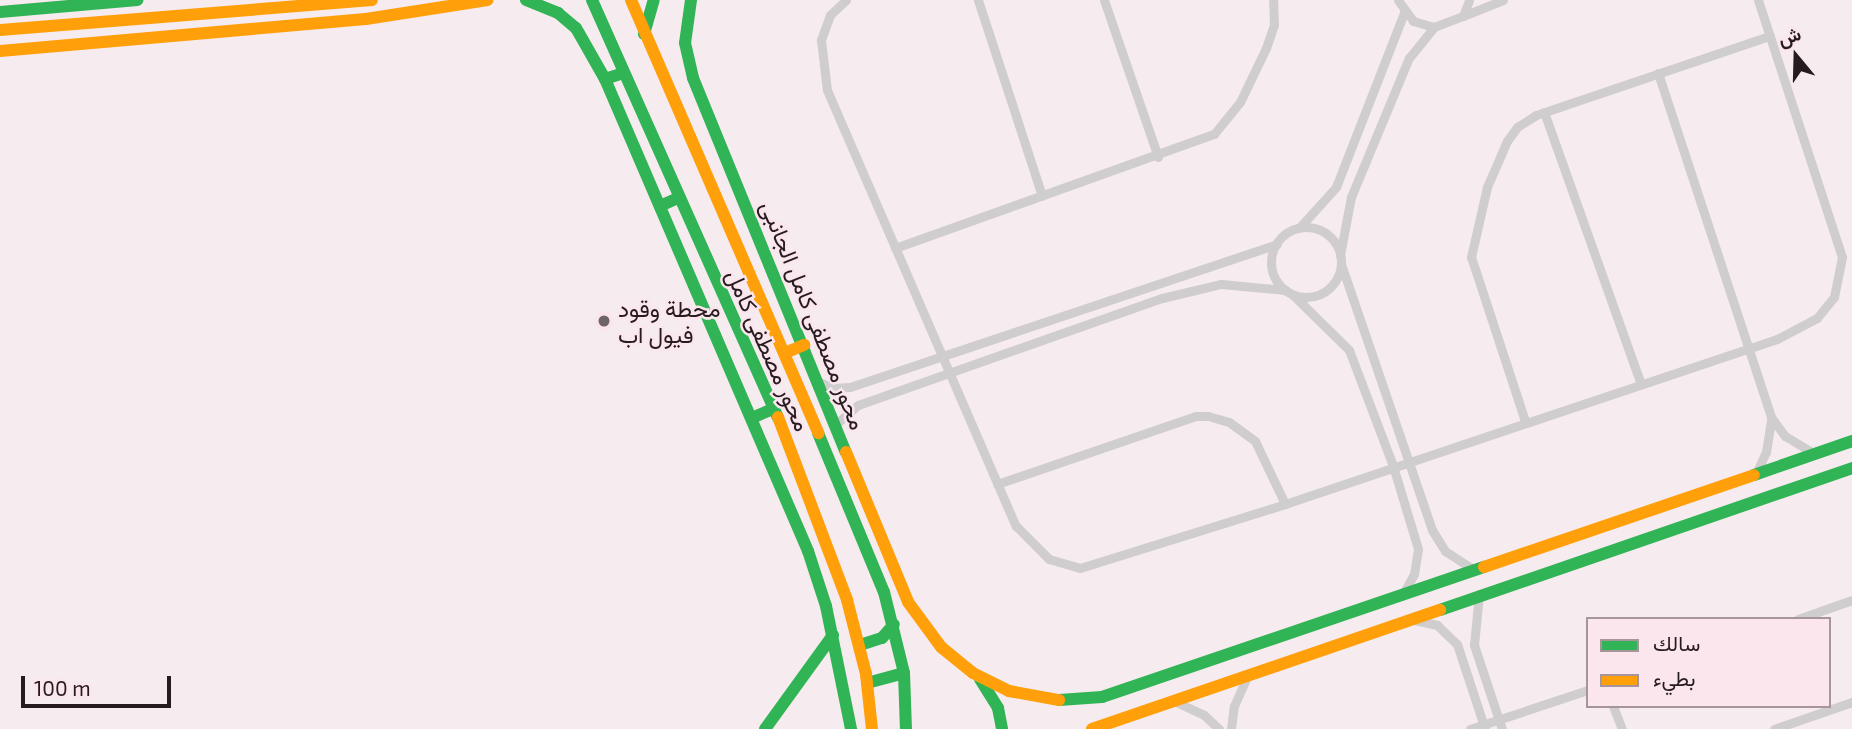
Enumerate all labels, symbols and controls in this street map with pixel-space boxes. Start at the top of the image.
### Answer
north arrow [1761,21,1831,91]
text: ش [1774,21,1804,50]
street label: محور مصطفى كامل الجانبى [755,196,873,434]
street label: محور مصطفى كامل [721,265,817,435]
place label: محطة وقود فيول اب [618,294,720,348]
marker: محطة وقود فيول اب [596,313,612,329]
legend [1586,617,1831,708]
text: سالك [1653,630,1700,655]
scale bar [24,662,175,706]
text: بطيء [1653,665,1696,690]
text: 100 m [34,675,91,700]

